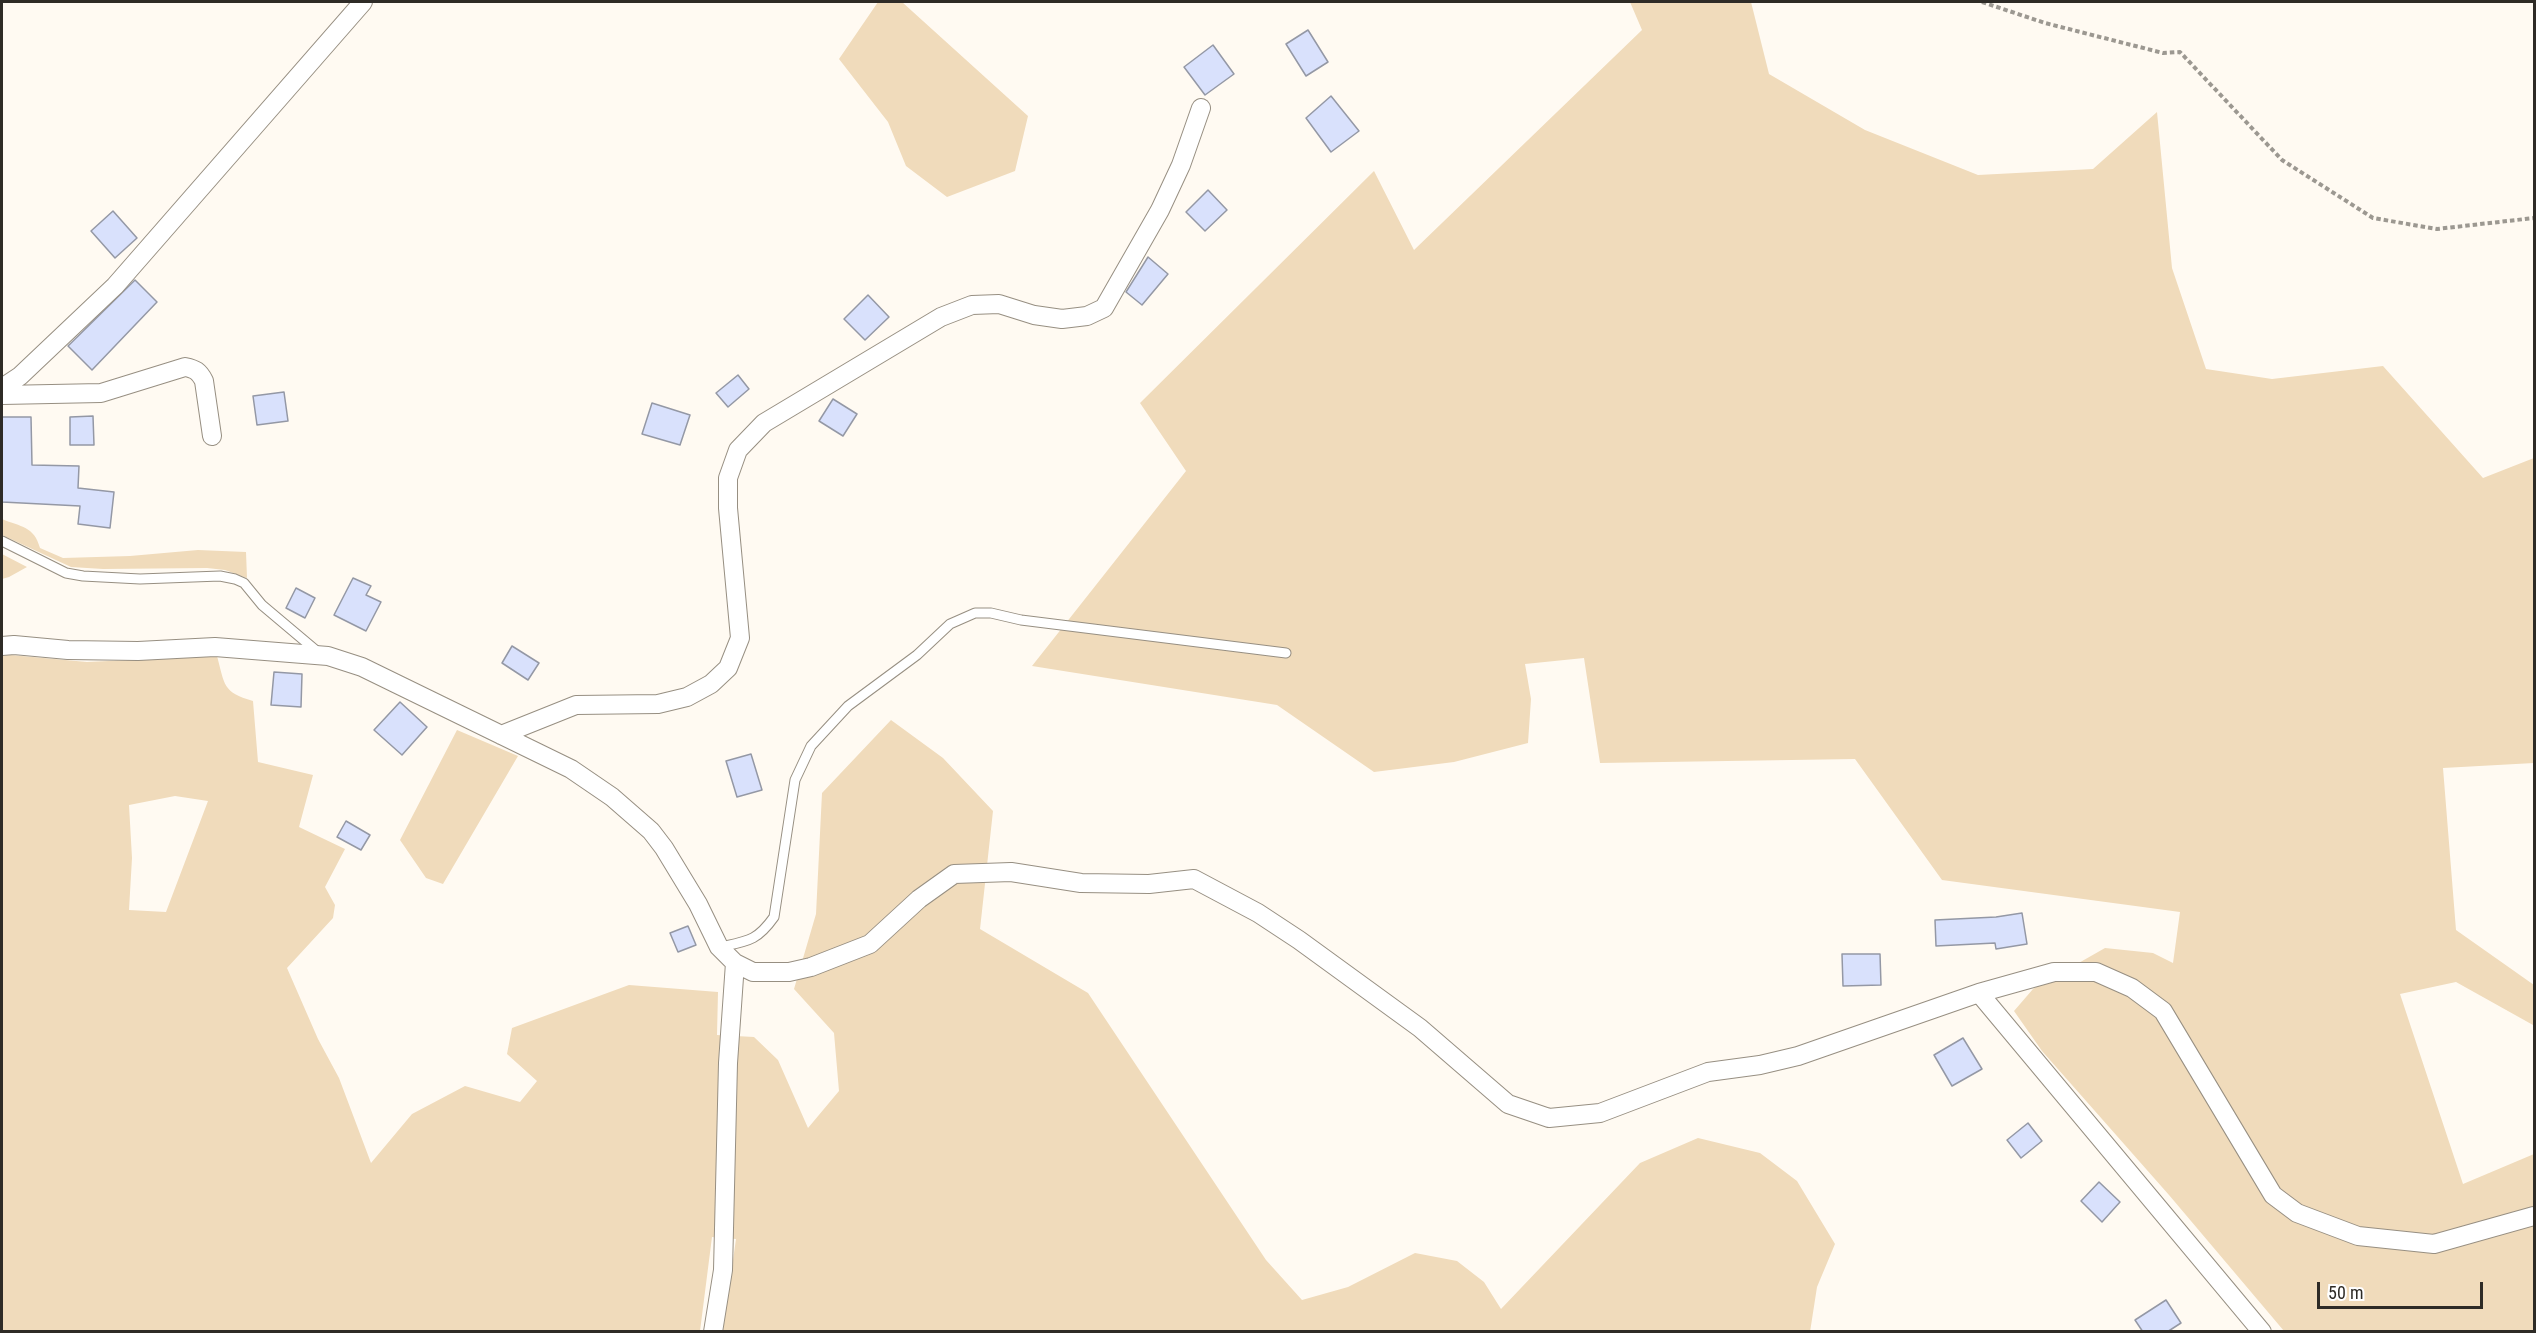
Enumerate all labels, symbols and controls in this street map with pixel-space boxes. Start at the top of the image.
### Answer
scale bar [2320,1270,2486,1308]
text: 50 m [2328,1282,2363,1303]

